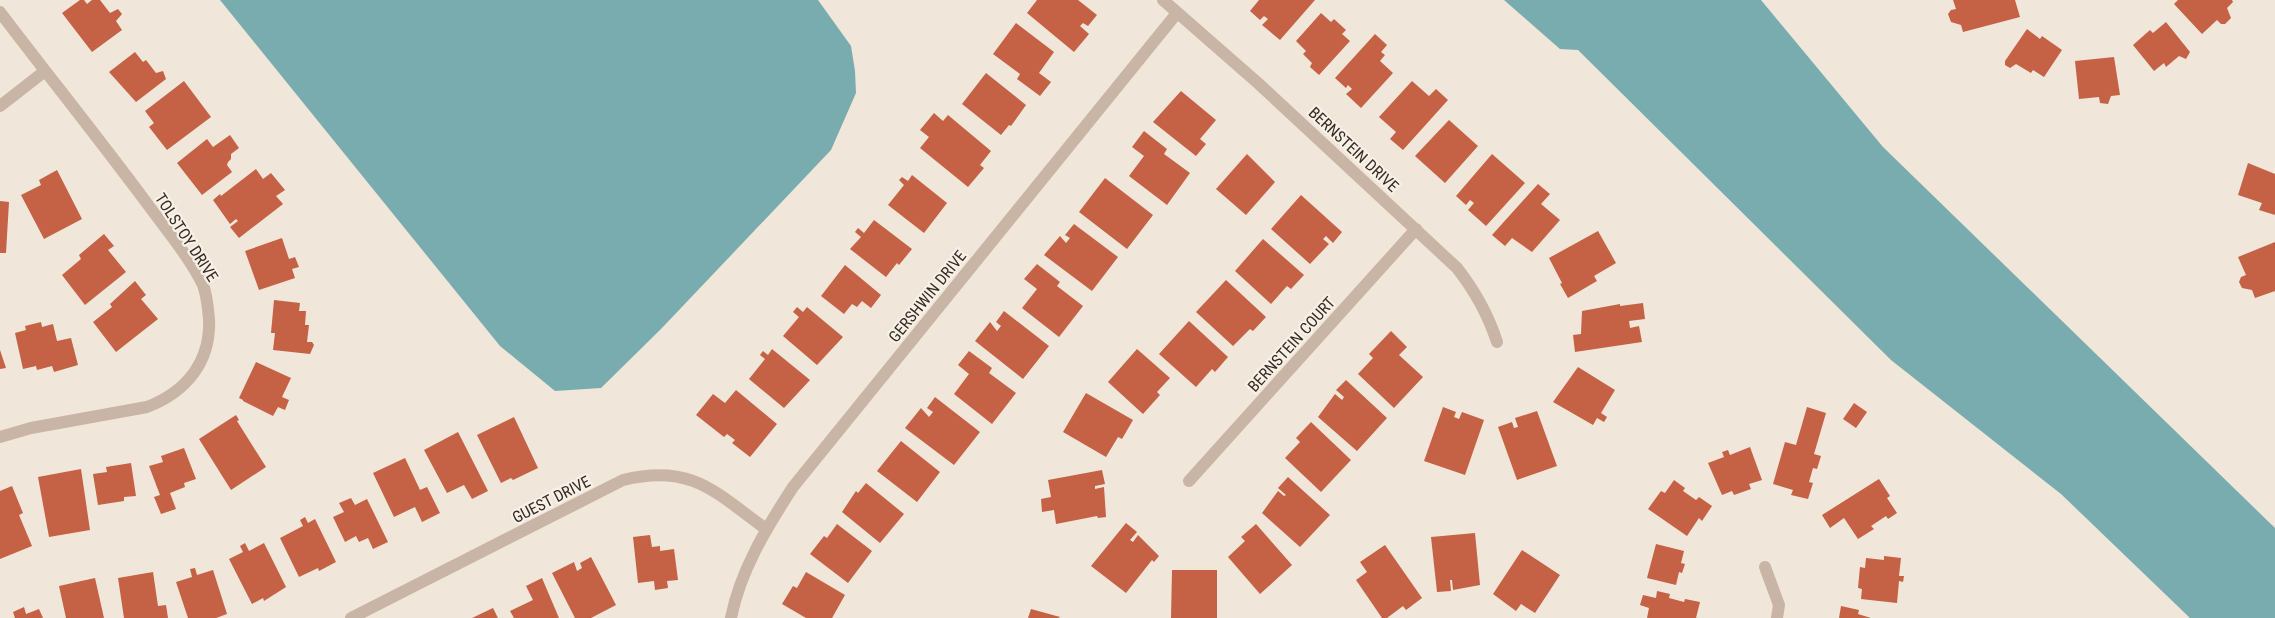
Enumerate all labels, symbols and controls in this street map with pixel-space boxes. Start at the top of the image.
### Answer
street label: BERNSTEIN DRIVE [1305,103,1403,196]
street label: TOLSTOY DRIVE [151,189,222,285]
street label: GERSHWIN DRIVE [885,247,970,346]
street label: BERNSTEIN COURT [1244,293,1339,396]
street label: GUEST DRIVE [509,472,593,527]

